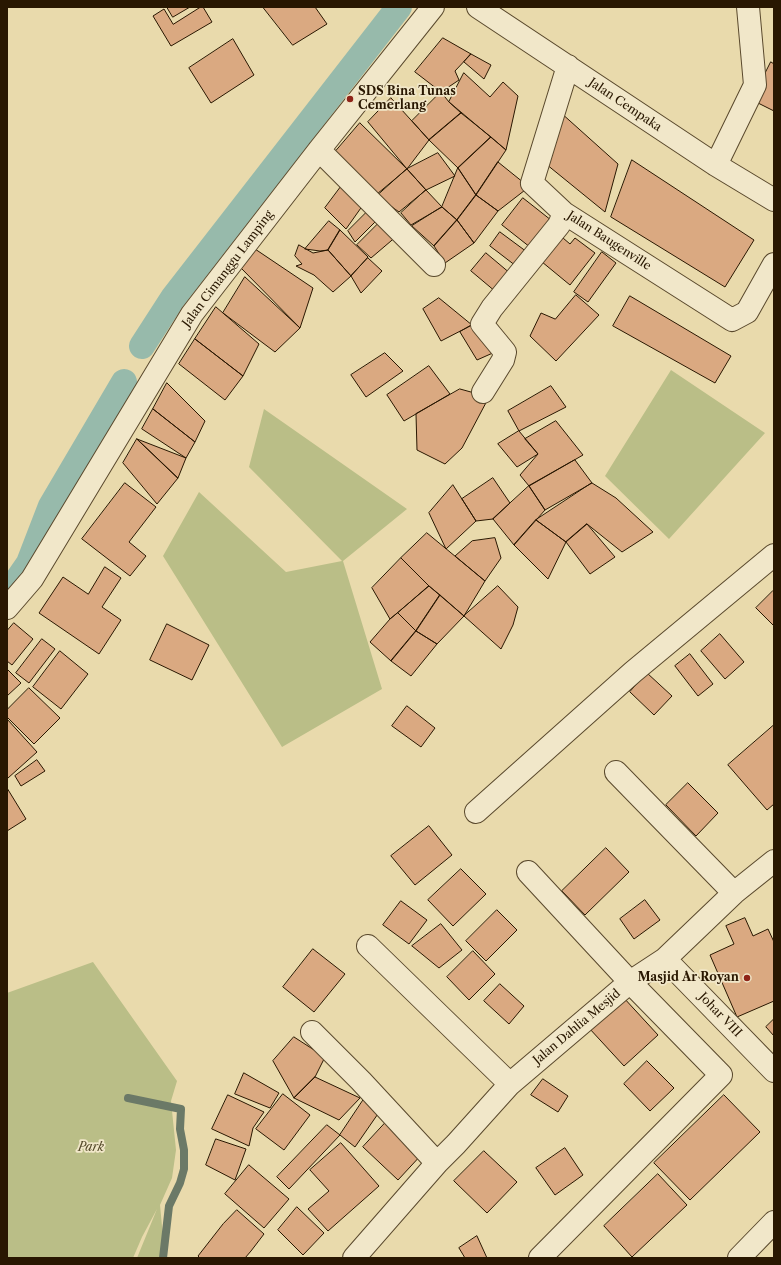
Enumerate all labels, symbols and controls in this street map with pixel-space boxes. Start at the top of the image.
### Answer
street label: Jalan Cempaka [586,75,664,135]
place label: SDS Bina Tunas Cemerlang [358,85,456,113]
marker: SDS Bina Tunas Cemerlang [345,94,355,104]
street label: Jalan Cimanggu Lamping [179,208,277,330]
street label: Jalan Baugenville [564,208,654,274]
place label: Masjid Ar Royan [638,971,739,985]
marker: Masjid Ar Royan [742,973,752,983]
street label: Jalan Dahlia Mesjid [530,986,624,1068]
street label: Johar VIII [695,990,745,1040]
park label: Park [78,1141,104,1155]

